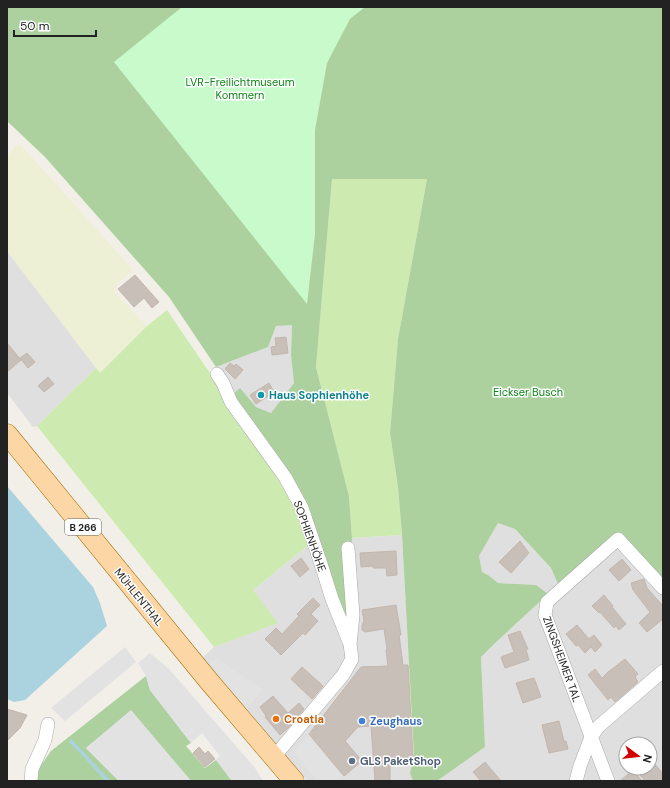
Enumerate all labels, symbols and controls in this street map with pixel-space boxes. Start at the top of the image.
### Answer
scale bar [14,12,96,38]
text: 50 m [20,18,49,34]
park label: LVR-Freilichtmuseum Kommern [186,75,295,102]
park label: Eickser Busch [493,385,563,399]
place label: Haus Sophienhöhe [269,388,370,402]
marker: Haus Sophienhöhe [256,390,266,400]
street label: SOPHIENHÖHE [291,498,329,574]
road number: B 266 [65,519,101,535]
street label: MÜHLENTHAL [111,565,167,629]
street label: ZINGSHEIMER TAL [540,614,584,704]
place label: Croatia [284,712,324,726]
marker: Croatia [271,714,281,724]
place label: Zeughaus [370,714,422,728]
marker: Zeughaus [357,716,367,726]
north arrow [618,736,658,776]
text: N [640,753,655,764]
place label: GLS PaketShop [360,754,441,768]
marker: GLS PaketShop [347,756,357,766]

